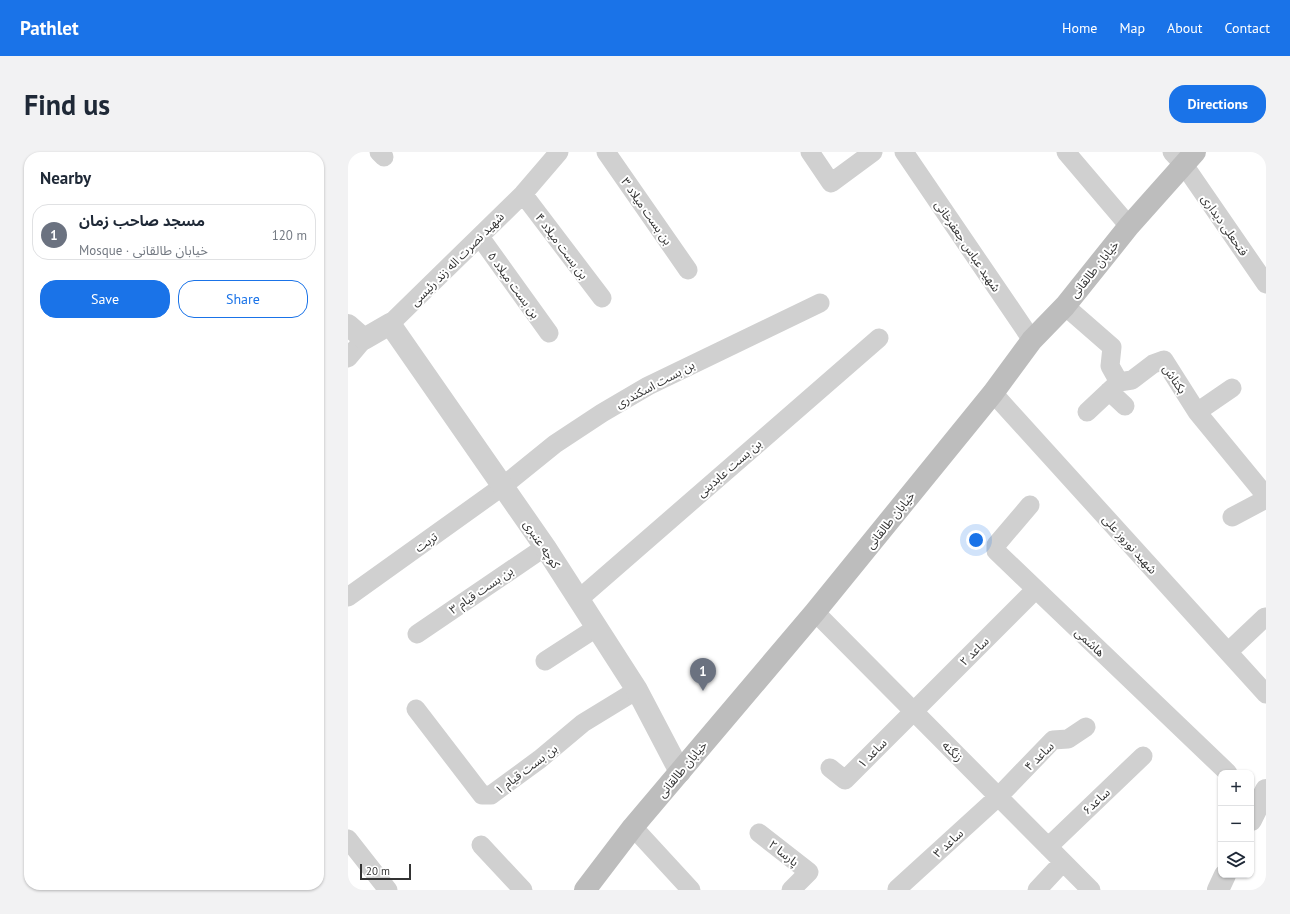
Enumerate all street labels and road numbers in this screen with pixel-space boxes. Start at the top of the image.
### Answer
street label: بن بست میلاد ۳ [618,174,676,248]
street label: فتحعلی دیداری [1198,191,1252,259]
street label: شهید عباس جعفرخانی [932,197,1004,295]
street label: شهید نصرت اله زند رئیسی [407,209,507,309]
street label: بن بست میلاد ۴ [532,210,592,282]
street label: خیابان طالقانی [1066,237,1122,301]
street label: بن بست میلاد ۵ [485,249,543,321]
street label: بن بست اسکندری [613,357,697,411]
street label: بکتاش [1160,362,1190,396]
street label: بن بست عابدینی [694,436,764,500]
street label: خیابان طالقانی [862,488,918,552]
street label: شهید نوروز علی [1100,511,1160,577]
street label: کوچه عنبری [520,517,564,572]
street label: تربت [412,529,441,555]
street label: بن بست قیام ۳ [446,563,517,619]
street label: هاشمی [1072,624,1108,660]
street label: ساعد ۲ [956,633,992,669]
street label: ساعد ۱ [854,735,890,771]
street label: زنگنه [939,737,967,765]
street label: خیابان طالقانی [654,738,710,800]
street label: ساعد ۴ [1021,738,1057,774]
street label: بن بست قیام ۱ [492,741,561,799]
street label: ساعد۶ [1079,785,1113,817]
street label: ساعد ۳ [930,825,966,861]
street label: پارسا ۲ [765,837,802,870]

